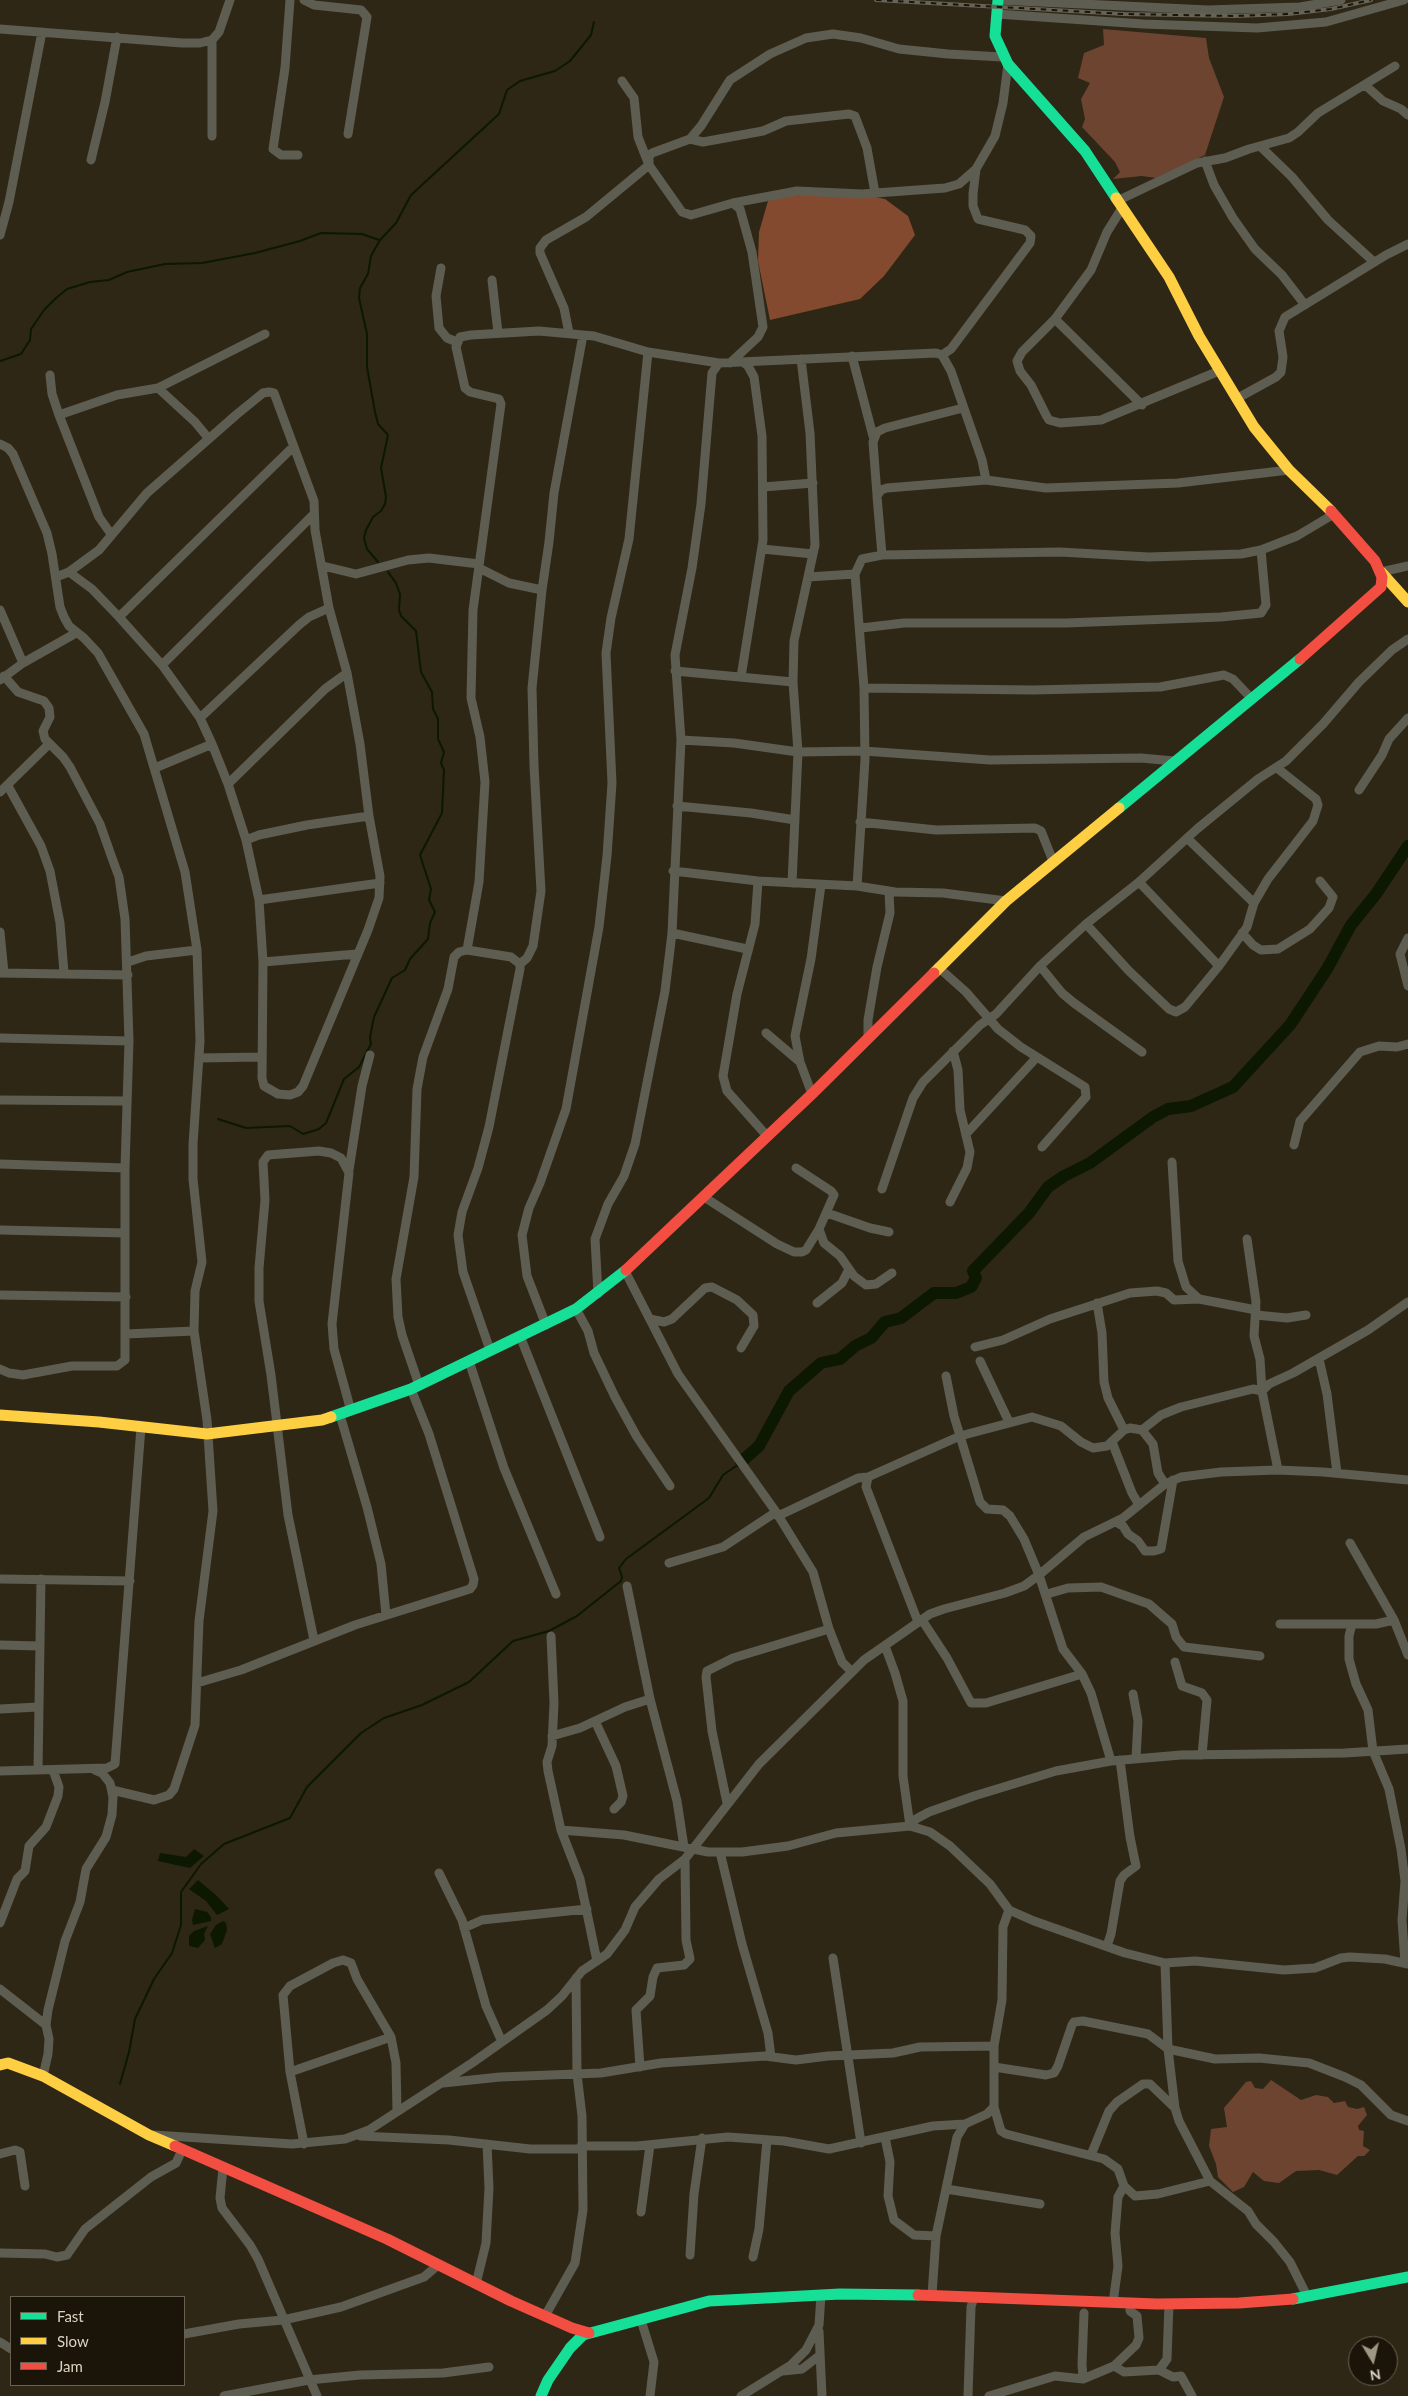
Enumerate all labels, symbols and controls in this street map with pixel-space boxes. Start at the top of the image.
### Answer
legend [10,2296,185,2386]
text: Fast [57,2307,84,2325]
text: Slow [57,2332,89,2350]
north arrow [1348,2336,1398,2386]
text: Jam [57,2357,83,2375]
text: N [1369,2366,1382,2385]

